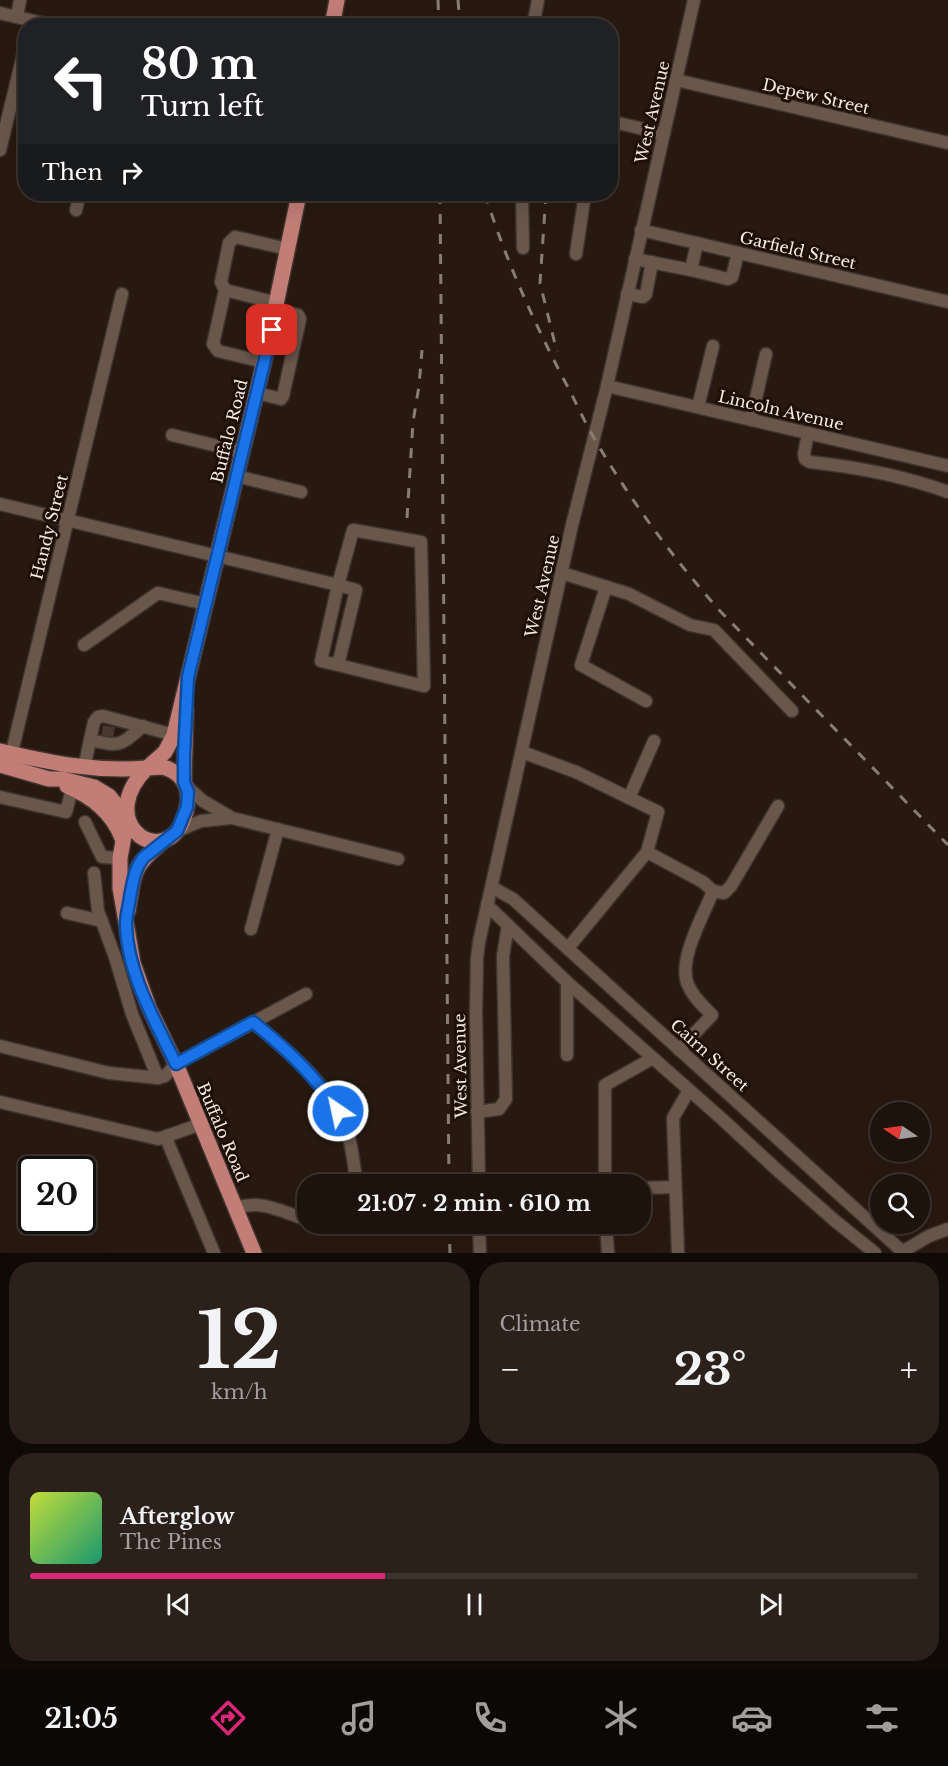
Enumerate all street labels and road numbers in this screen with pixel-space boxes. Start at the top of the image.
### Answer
street label: West Avenue [630,59,674,166]
street label: Depew Street [761,74,871,118]
street label: Garfield Street [738,227,858,273]
street label: Buffalo Road [206,377,252,485]
street label: Lincoln Avenue [716,386,846,434]
street label: Handy Street [26,472,72,582]
street label: West Avenue [520,533,564,640]
street label: West Avenue [449,1013,471,1120]
street label: Cairn Street [667,1015,753,1095]
street label: Buffalo Road [193,1079,253,1185]

